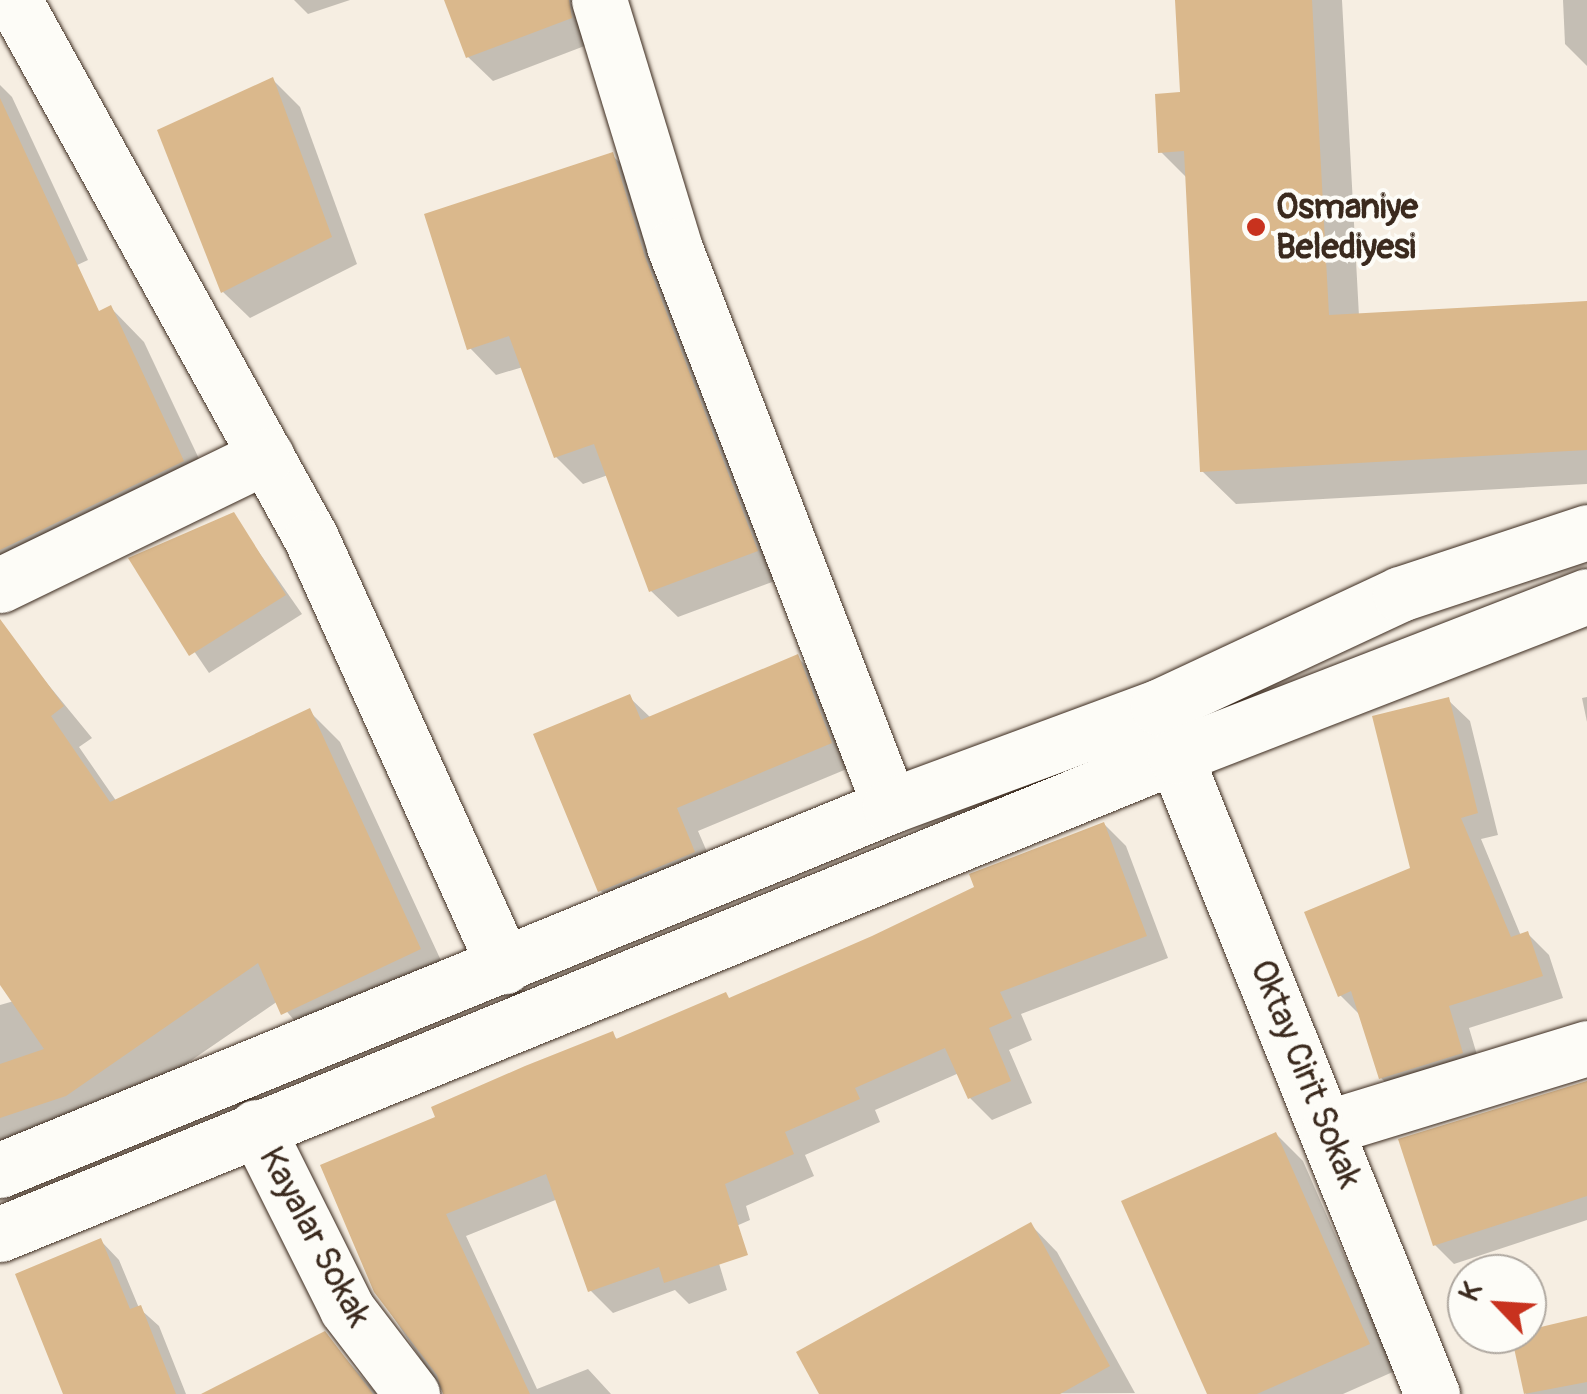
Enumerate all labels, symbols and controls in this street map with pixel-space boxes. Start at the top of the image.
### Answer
place label: Osmaniye Belediyesi [1276,186,1418,268]
marker: Osmaniye Belediyesi [1245,216,1267,238]
street label: Oktay Cirit Sokak [1241,954,1371,1194]
street label: Kayalar Sokak [250,1140,380,1334]
north arrow [1447,1254,1547,1354]
text: K [1452,1277,1491,1307]

